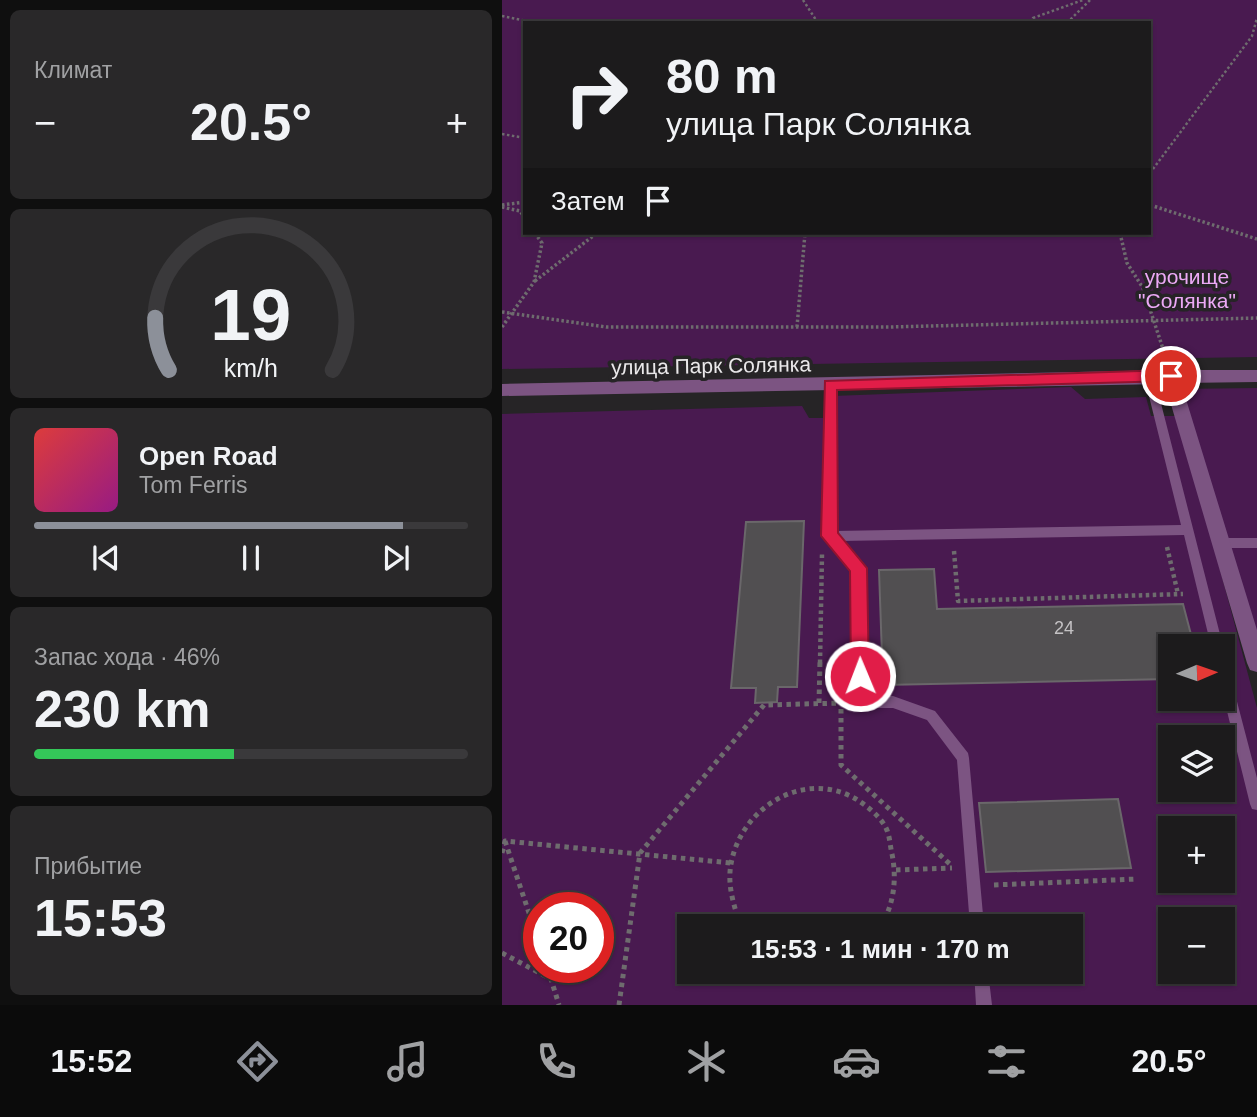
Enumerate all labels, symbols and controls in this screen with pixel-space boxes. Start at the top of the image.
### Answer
icon: right [551,49,642,140]
text: 80 m [666,49,778,103]
text: Климат [34,57,112,83]
text: 20.5° [190,93,312,151]
text: − [34,102,56,144]
text: + [446,102,468,144]
text: улица Парк Солянка [666,106,971,142]
icon: arrive [639,182,677,220]
text: Затем [551,186,625,216]
park label: урочище "Солянка" [1138,265,1236,312]
text: 19 [211,274,291,355]
pin [1141,346,1201,406]
street label: улица Парк Солянка [611,352,811,379]
text: km/h [224,353,278,381]
icon: arrive [1152,357,1190,395]
text: Open Road [139,441,278,471]
text: Tom Ferris [139,472,248,498]
icon: previous [87,539,125,577]
icon: pause [232,539,270,577]
icon: next [377,539,415,577]
house number: 24 [1054,618,1074,638]
north arrow [1158,634,1235,710]
map controls [1158,634,1235,984]
position arrow [823,639,897,713]
text: Запас хода · 46% [34,644,220,670]
text: 230 km [34,680,210,738]
button: layers [1158,725,1235,802]
button: + [1158,816,1235,893]
text: Прибытие [34,853,142,879]
text: 15:53 [34,889,167,947]
speed limit sign: 20 [523,892,614,983]
button: − [1158,907,1235,984]
text: 15:53 · 1 мин · 170 m [750,934,1010,964]
icon: directions [233,1037,282,1086]
icon: music [383,1037,432,1086]
icon: phone [532,1037,581,1086]
icon: climate [682,1037,731,1086]
icon: car [832,1037,881,1086]
icon: filters [982,1037,1031,1086]
text: 15:52 [50,1043,132,1079]
text: 20.5° [1131,1043,1207,1079]

